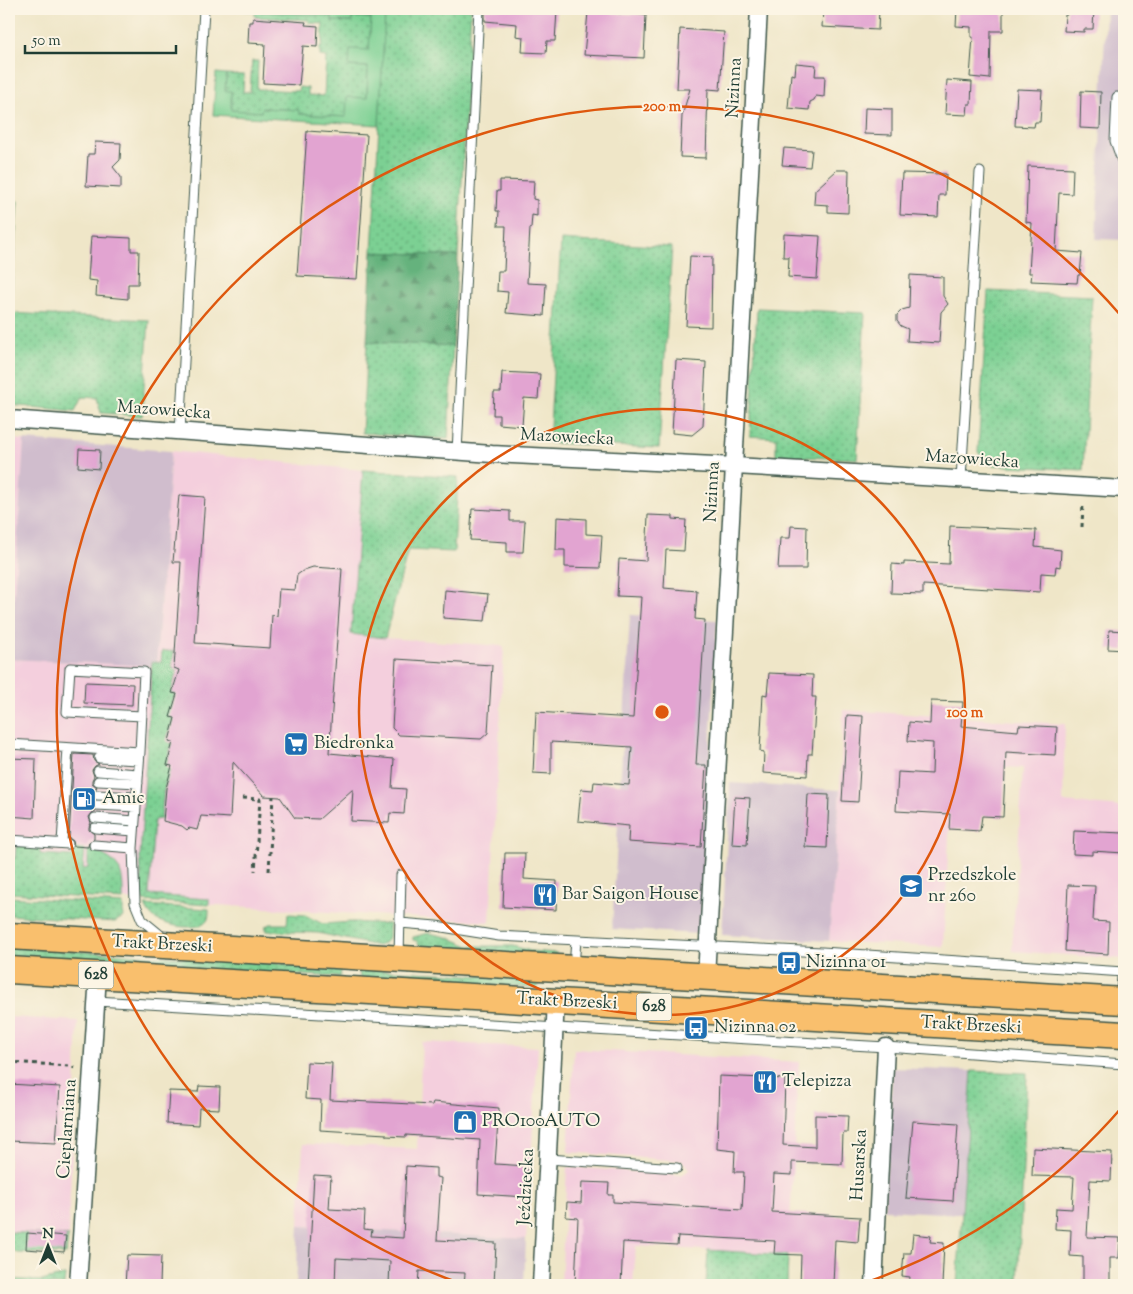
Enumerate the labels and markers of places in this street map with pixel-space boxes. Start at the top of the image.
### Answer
centre of rings [653,703,671,721]
supermarket icon: Biedronka [283,731,309,757]
place label: Biedronka [314,731,394,757]
fuel station icon: Amic [71,786,97,812]
place label: Amic [102,786,145,812]
place label: Przedszkole nr 260 [928,863,1016,910]
school or university icon: Przedszkole nr 260 [898,873,924,899]
restaurant icon: Bar Saigon House [532,882,558,908]
place label: Bar Saigon House [562,882,699,908]
bus stop icon: Nizinna 01 [776,950,802,976]
place label: Nizinna 01 [806,950,886,976]
bus stop icon: Nizinna 02 [683,1015,709,1041]
place label: Nizinna 02 [714,1015,797,1041]
restaurant icon: Telepizza [752,1069,778,1095]
place label: Telepizza [782,1069,851,1095]
shop icon: PRO100AUTO [452,1109,478,1135]
place label: PRO100AUTO [482,1109,600,1135]

